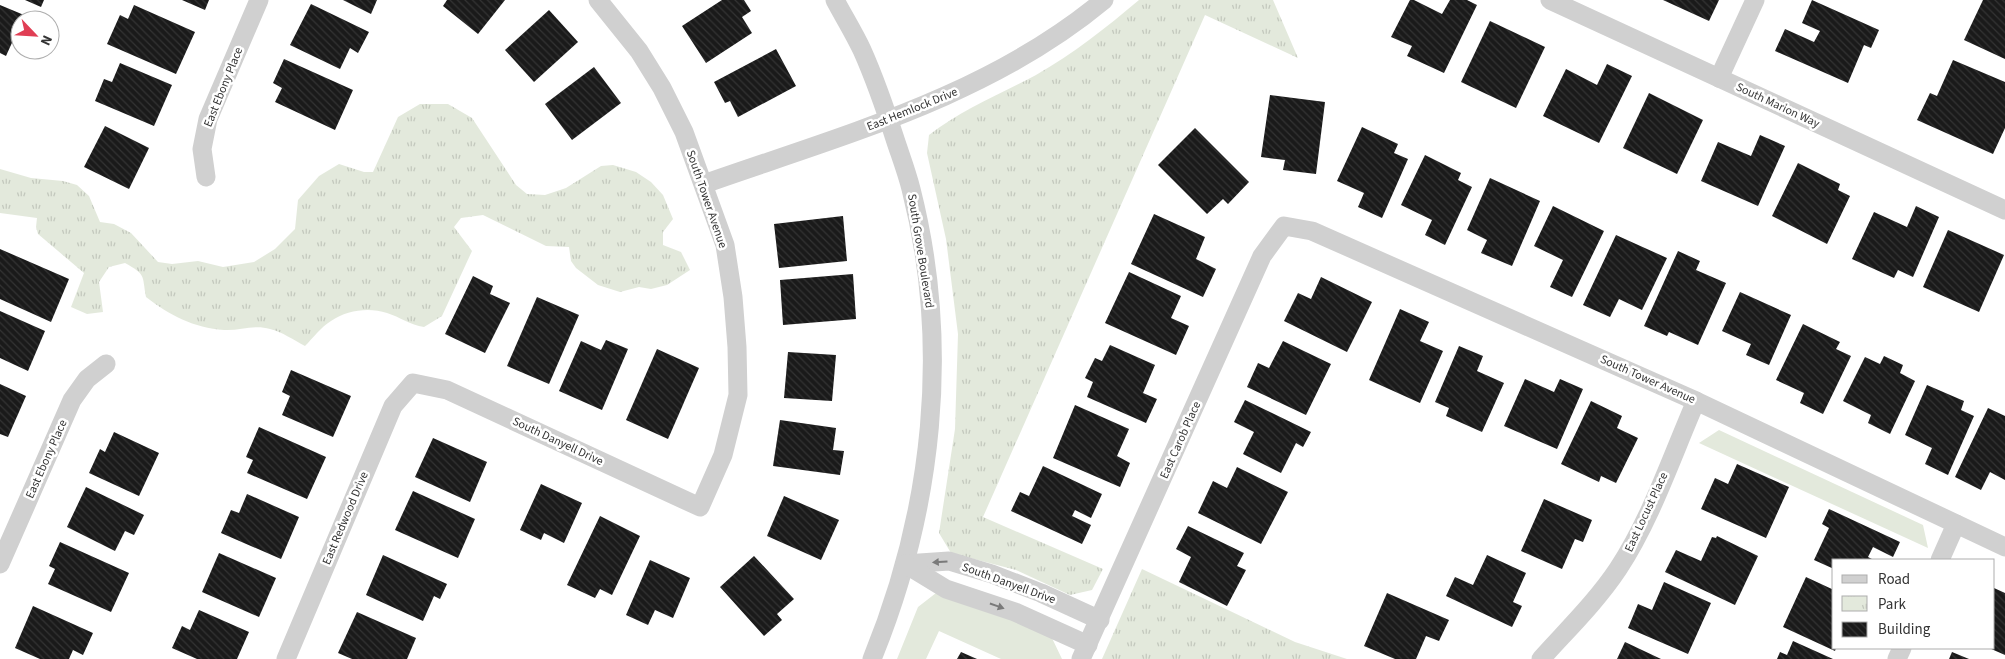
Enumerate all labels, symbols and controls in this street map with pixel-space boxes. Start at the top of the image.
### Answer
north arrow [10,10,60,60]
text: N [35,32,57,49]
street label: East Ebony Place [200,45,247,130]
street label: South Marion Way [1733,79,1823,132]
street label: East Hemlock Drive [864,83,960,135]
street label: South Tower Avenue [682,148,731,250]
street label: South Grove Boulevard [903,193,938,309]
street label: South Tower Avenue [1597,351,1698,408]
street label: East Carob Place [1156,399,1205,482]
street label: South Danyell Drive [510,413,606,470]
street label: East Ebony Place [21,417,71,501]
street label: East Redwood Drive [318,469,373,567]
street label: East Locust Place [1621,470,1672,555]
one-way arrow [931,558,947,566]
street label: South Danyell Drive [960,559,1058,608]
legend [1832,559,1995,649]
text: Road [1878,569,1910,590]
text: Park [1878,594,1907,615]
one-way arrow [990,602,1005,610]
text: Building [1878,619,1931,640]

